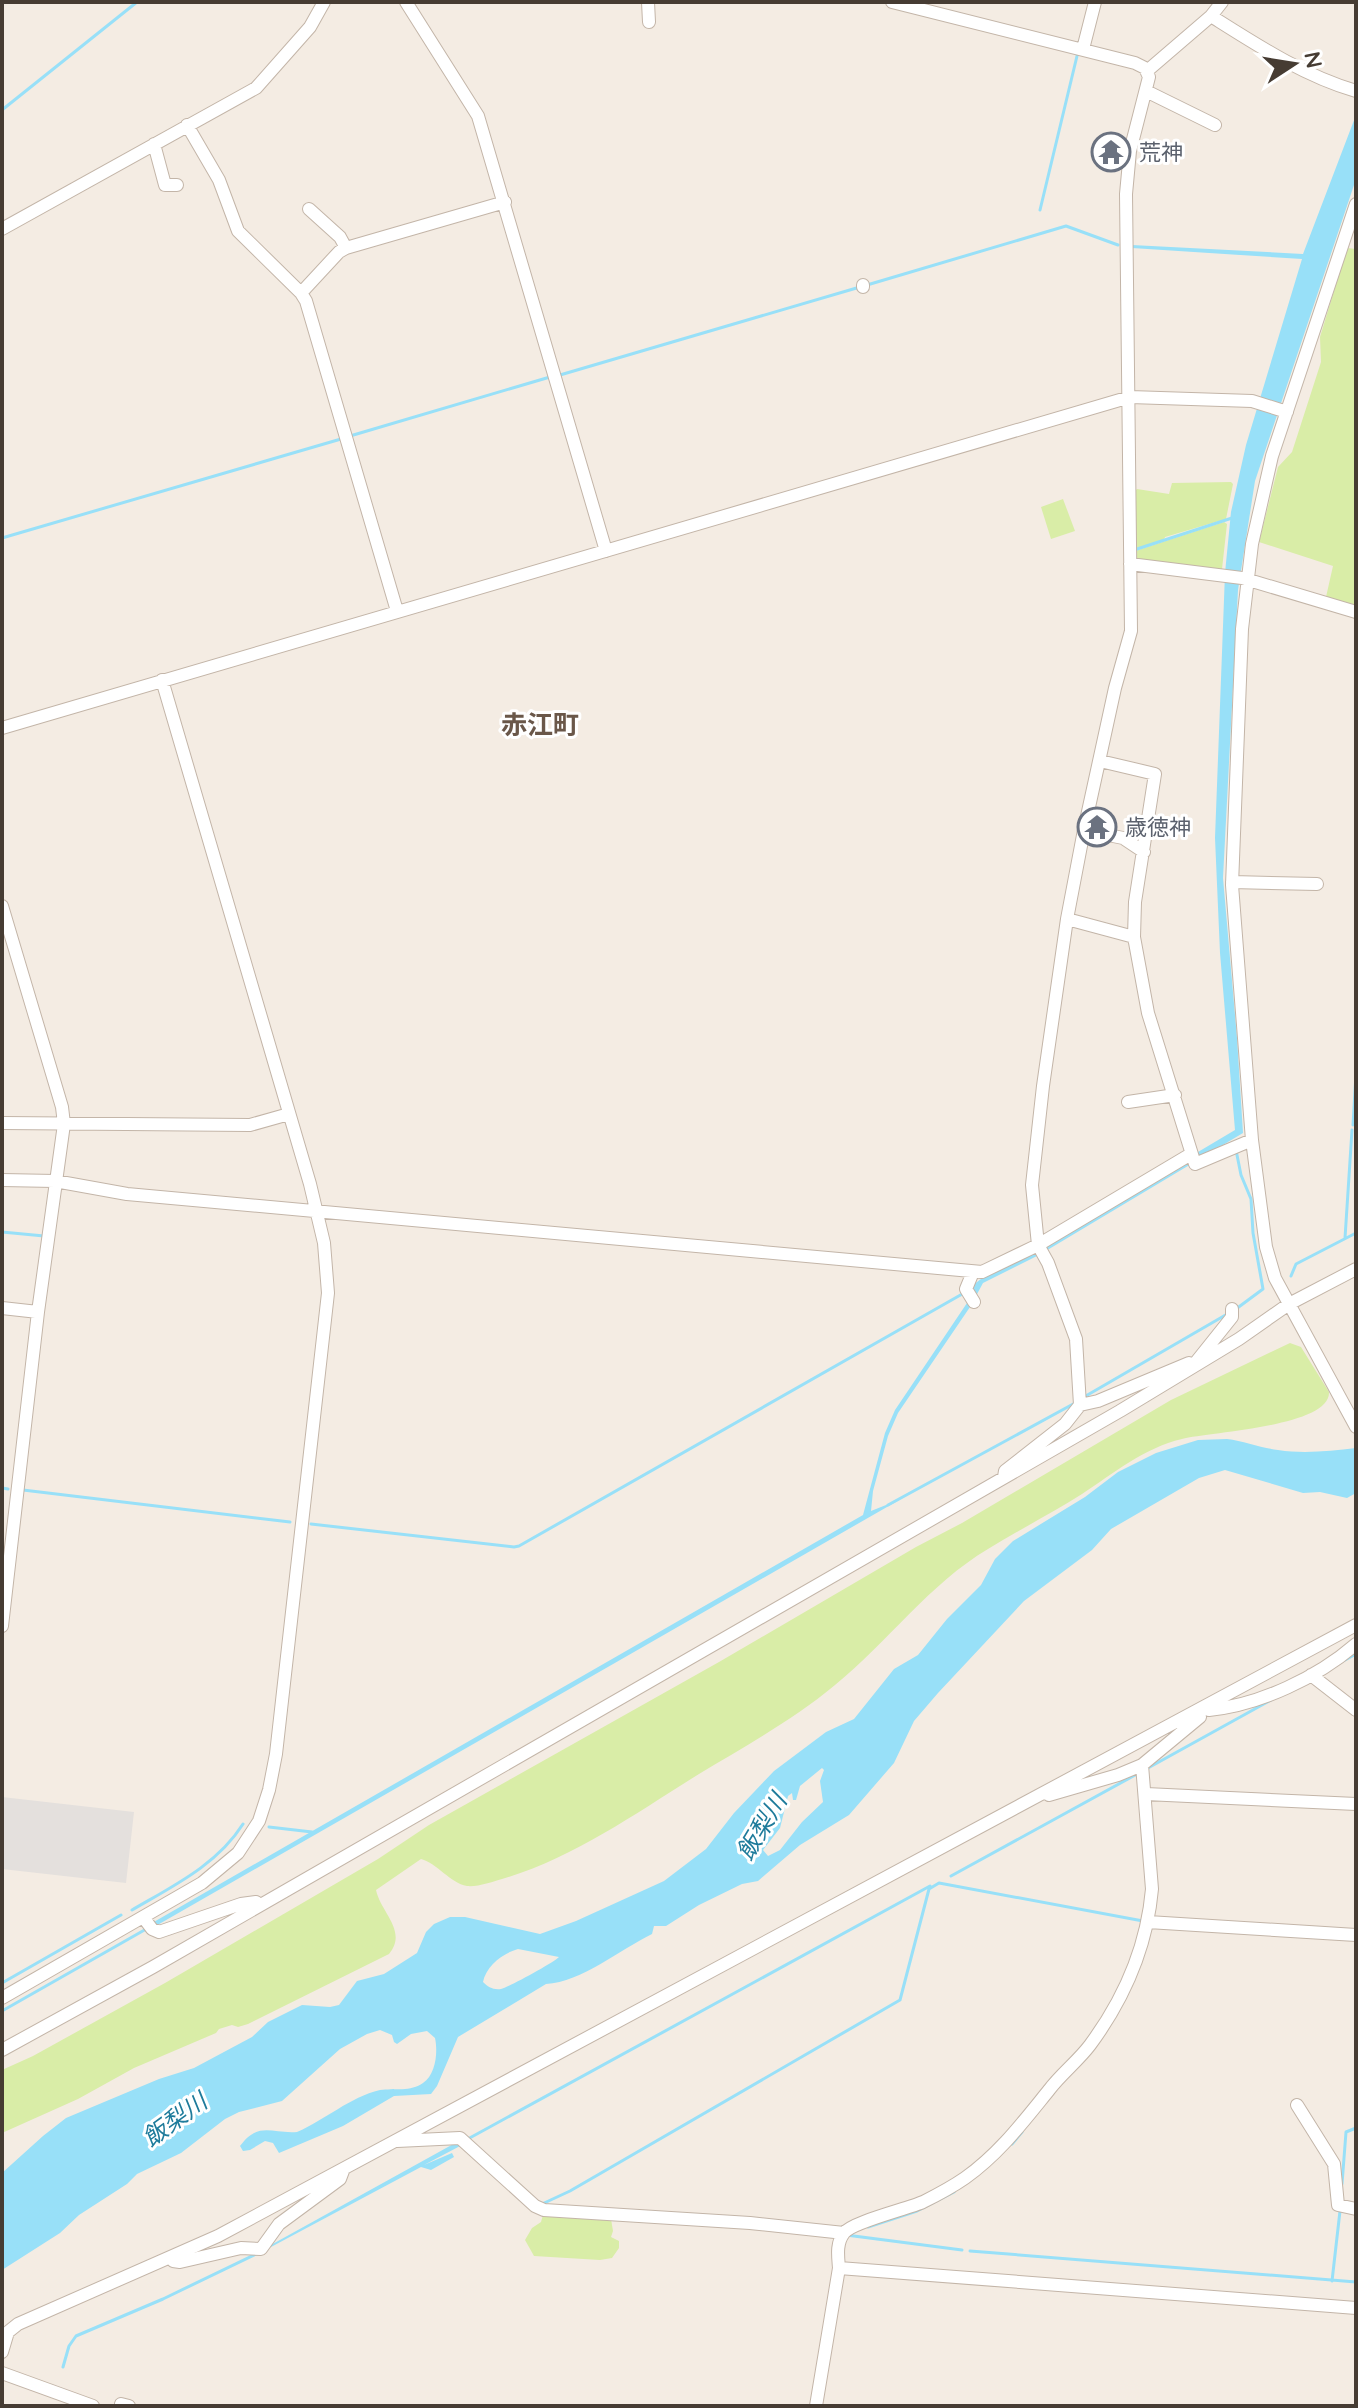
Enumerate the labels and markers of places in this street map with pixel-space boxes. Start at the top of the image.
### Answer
temple icon: 荒神 [1090,131,1132,173]
place label: 荒神 [1139,138,1183,166]
temple icon: 歳徳神 [1076,806,1118,848]
place label: 歳徳神 [1125,813,1191,841]

